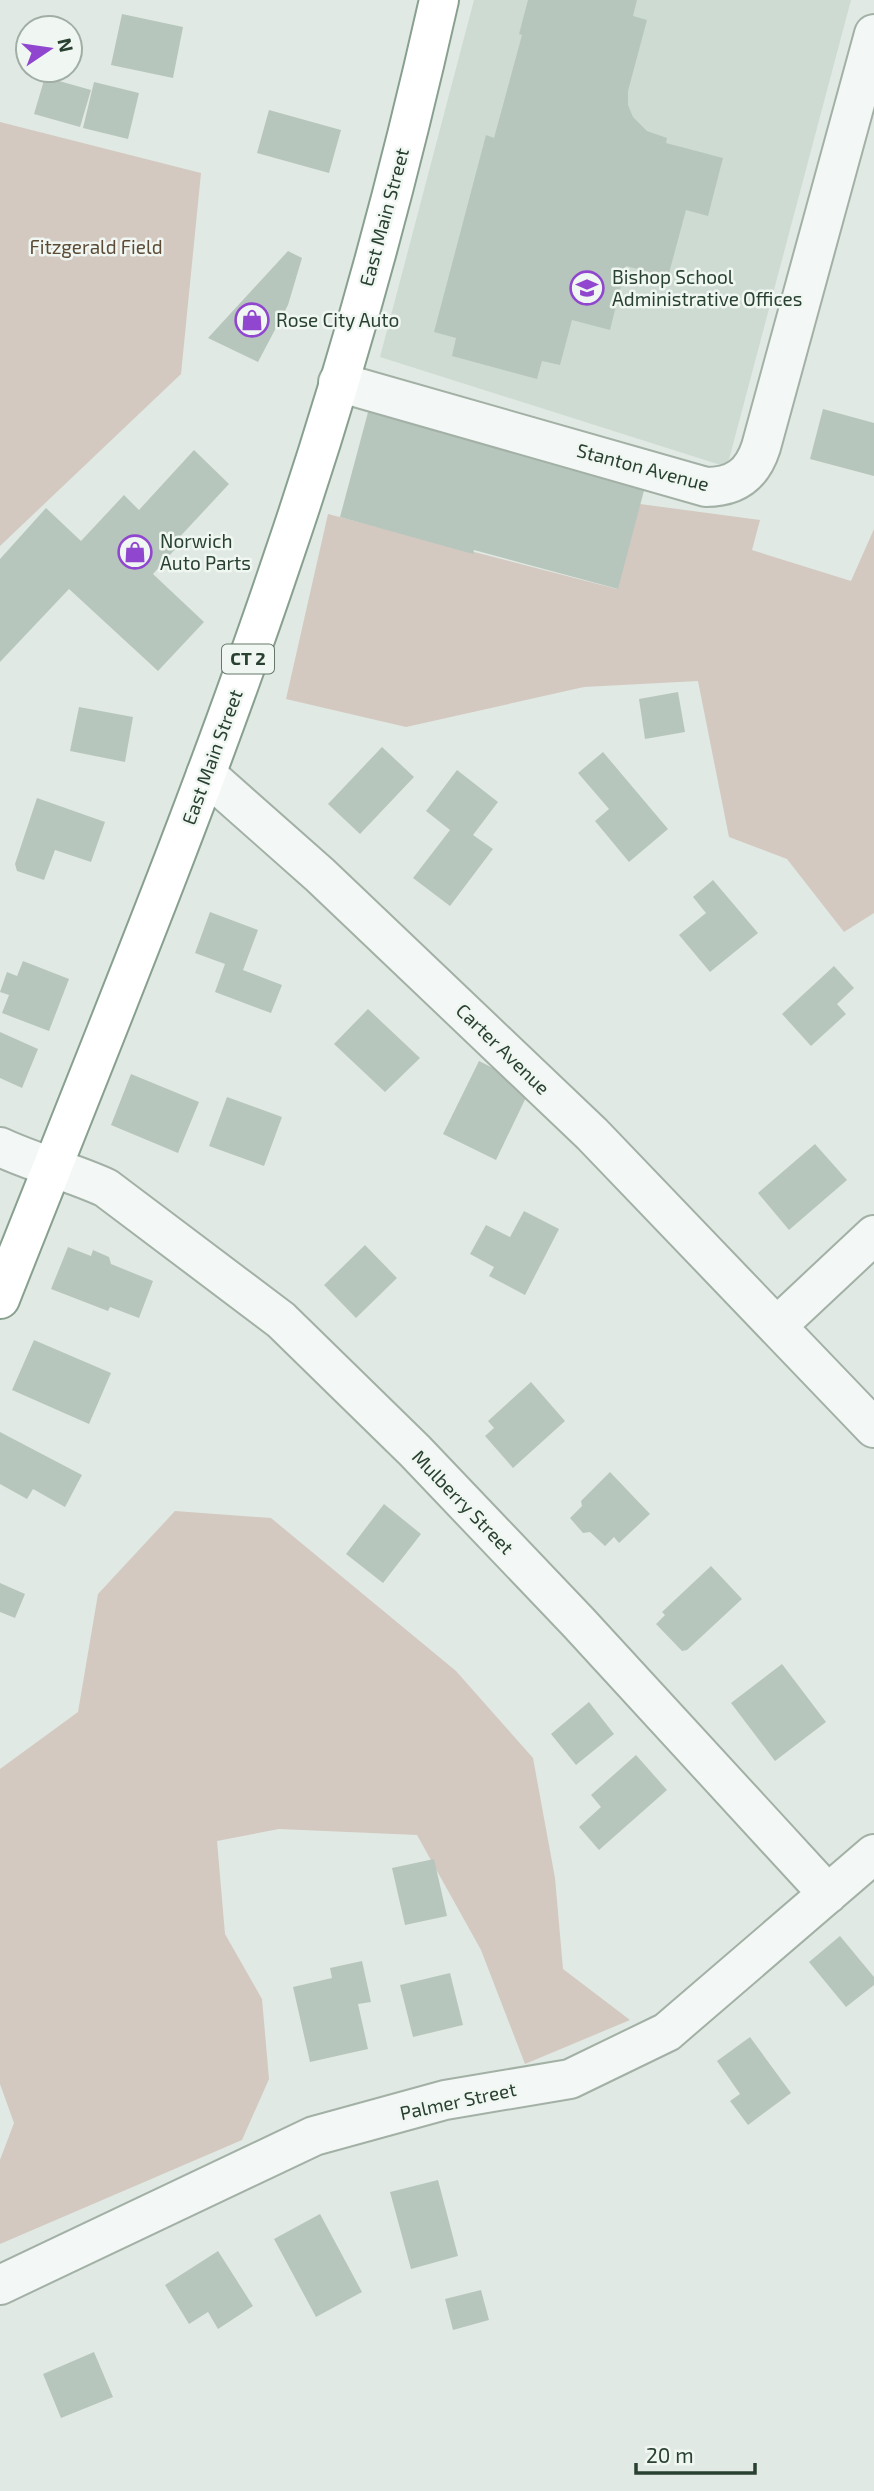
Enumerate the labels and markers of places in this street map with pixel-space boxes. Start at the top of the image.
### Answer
place label: Bishop School Administrative Offices [612,265,802,310]
school or university icon: Bishop School Administrative Offices [568,269,606,307]
shop icon: Rose City Auto [233,301,271,339]
place label: Rose City Auto [276,308,399,331]
place label: Norwich Auto Parts [160,529,251,574]
shop icon: Norwich Auto Parts [116,533,154,571]

